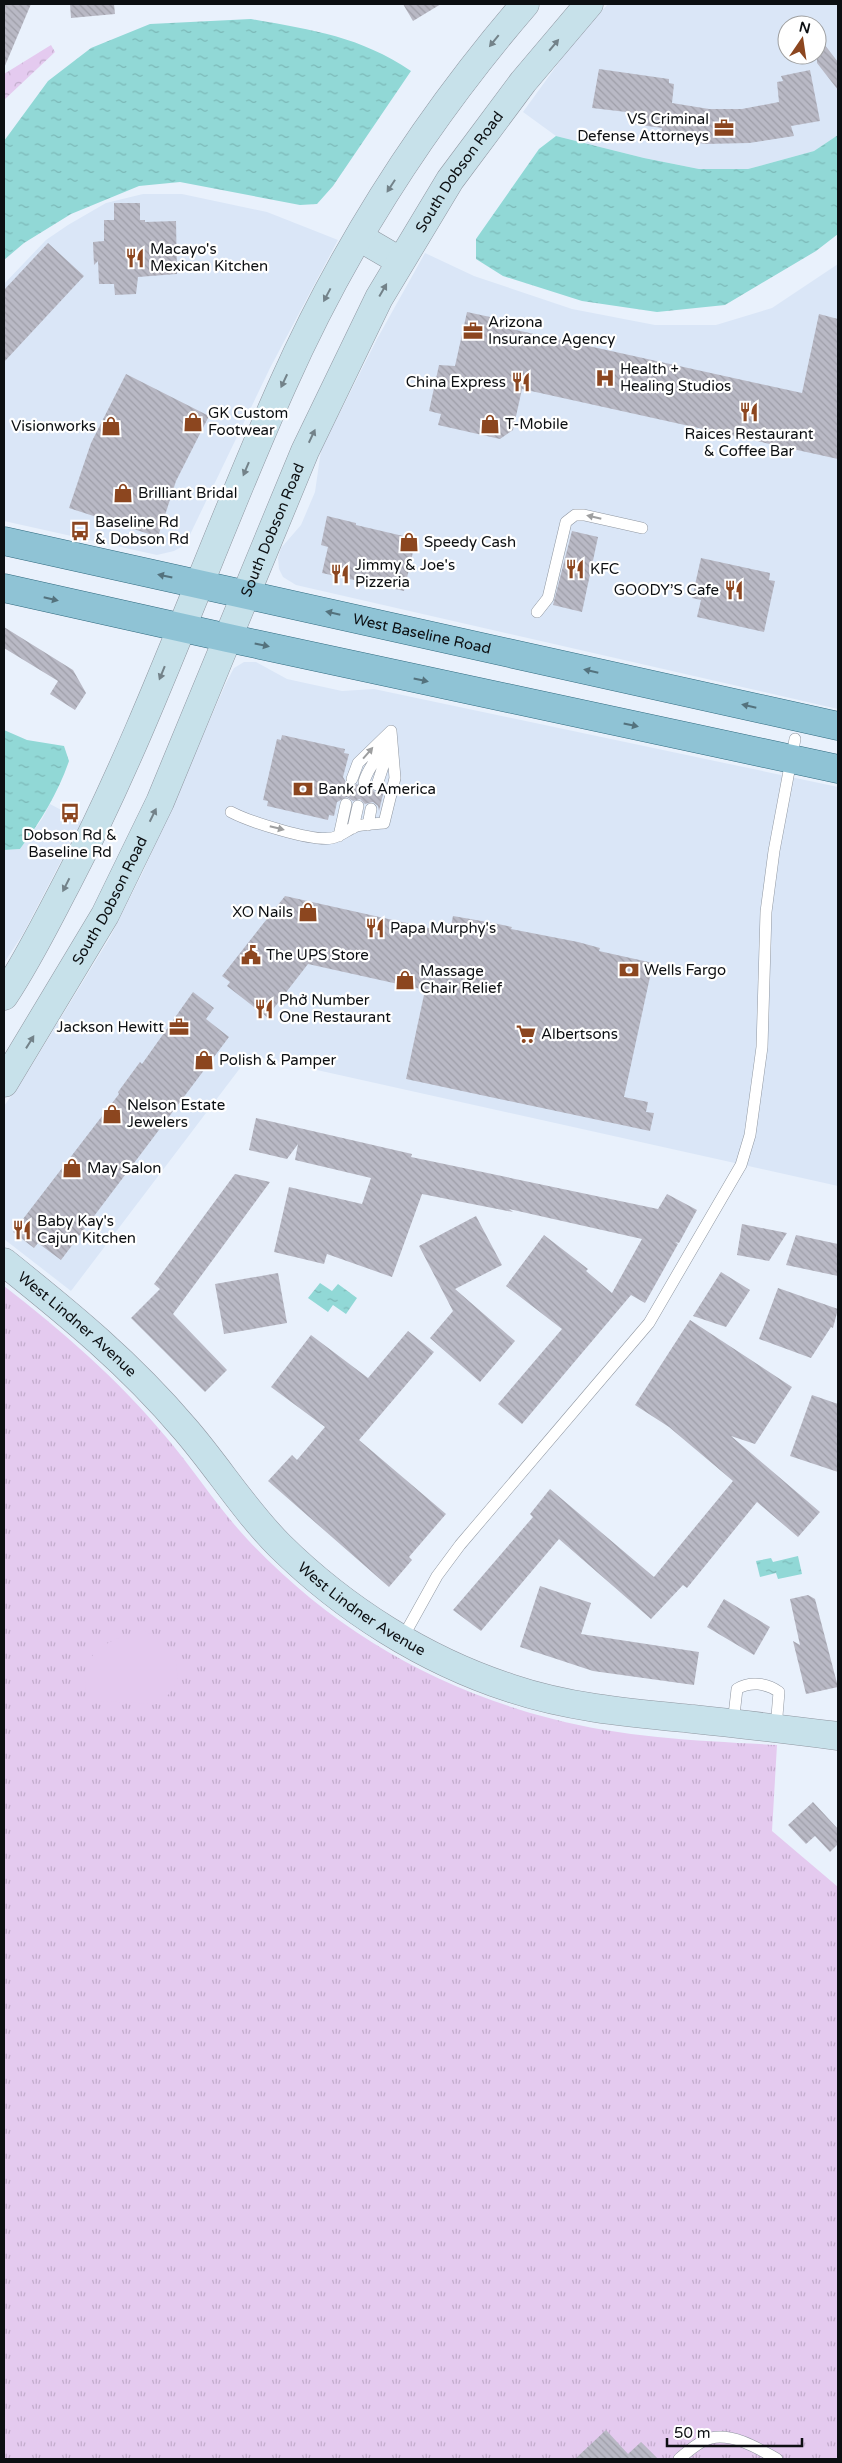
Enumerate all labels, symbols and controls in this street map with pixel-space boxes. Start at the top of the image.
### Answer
north arrow [777,15,827,65]
text: N [797,18,812,37]
one-way arrow [488,34,499,47]
one-way arrow [548,39,560,51]
street label: South Dobson Road [412,108,507,236]
place label: VS Criminal Defense Attorneys [577,110,709,145]
office icon: VS Criminal Defense Attorneys [713,117,735,139]
one-way arrow [386,179,396,193]
place label: Macayo's Mexican Kitchen [150,240,268,275]
restaurant icon: Macayo's Mexican Kitchen [124,247,146,269]
one-way arrow [379,283,388,296]
one-way arrow [323,288,331,302]
place label: Arizona Insurance Agency [488,313,615,348]
office icon: Arizona Insurance Agency [462,320,484,342]
place label: Health + Healing Studios [620,360,731,395]
hospital icon: Health + Healing Studios [594,367,616,389]
restaurant icon: China Express [510,371,532,393]
place label: China Express [406,373,506,391]
one-way arrow [280,374,288,388]
restaurant icon: Raices Restaurant & Coffee Bar [738,401,760,423]
place label: GK Custom Footwear [208,404,288,439]
shop icon: GK Custom Footwear [182,411,204,433]
shop icon: T-Mobile [479,413,501,435]
shop icon: Visionworks [100,415,122,437]
place label: T-Mobile [505,415,568,433]
place label: Visionworks [11,417,96,435]
place label: Raices Restaurant & Coffee Bar [685,425,814,460]
one-way arrow [308,429,316,443]
street label: South Dobson Road [237,460,308,599]
one-way arrow [242,462,250,477]
shop icon: Brilliant Bridal [112,482,134,504]
place label: Brilliant Bridal [138,484,237,502]
place label: Baseline Rd & Dobson Rd [95,513,189,548]
one-way arrow [587,513,602,521]
bus stop icon: Baseline Rd & Dobson Rd [69,520,91,542]
shop icon: Speedy Cash [398,531,420,553]
place label: Speedy Cash [424,533,516,551]
place label: Jimmy & Joe's Pizzeria [355,556,455,591]
restaurant icon: KFC [564,558,586,580]
place label: KFC [590,560,619,578]
restaurant icon: Jimmy & Joe's Pizzeria [329,563,351,585]
one-way arrow [156,571,172,579]
restaurant icon: GOODY’S Cafe [723,579,745,601]
place label: GOODY’S Cafe [614,581,719,599]
one-way arrow [44,595,59,603]
one-way arrow [325,609,341,617]
street label: West Baseline Road [351,610,493,658]
one-way arrow [255,642,271,650]
one-way arrow [158,666,165,681]
one-way arrow [583,667,598,675]
one-way arrow [413,676,429,684]
one-way arrow [741,702,757,710]
one-way arrow [623,721,639,729]
one-way arrow [362,747,374,759]
bank icon: Bank of America [292,778,314,800]
place label: Bank of America [318,780,436,798]
bus stop icon: Dobson Rd & Baseline Rd [59,802,81,824]
one-way arrow [150,808,158,822]
one-way arrow [270,824,285,832]
place label: Dobson Rd & Baseline Rd [23,826,117,861]
street label: South Dobson Road [68,833,151,968]
one-way arrow [62,878,70,892]
shop icon: XO Nails [297,901,319,923]
place label: XO Nails [232,903,293,921]
restaurant icon: Papa Murphy's [364,917,386,939]
place label: Papa Murphy's [390,919,496,937]
public building icon: The UPS Store [240,944,262,966]
place label: The UPS Store [266,946,369,964]
bank icon: Wells Fargo [618,959,640,981]
place label: Wells Fargo [644,961,726,979]
place label: Massage Chair Relief [420,962,503,997]
shop icon: Massage Chair Relief [394,969,416,991]
place label: Phở Number One Restaurant [279,991,391,1026]
restaurant icon: Phở Number One Restaurant [253,998,275,1020]
office icon: Jackson Hewitt [168,1016,190,1038]
place label: Jackson Hewitt [57,1018,164,1036]
supermarket icon: Albertsons [515,1023,537,1045]
place label: Albertsons [541,1025,618,1043]
one-way arrow [25,1035,34,1048]
shop icon: Polish & Pamper [193,1049,215,1071]
place label: Polish & Pamper [219,1051,336,1069]
place label: Nelson Estate Jewelers [127,1096,225,1131]
shop icon: Nelson Estate Jewelers [101,1103,123,1125]
shop icon: May Salon [61,1157,83,1179]
place label: May Salon [87,1159,161,1177]
place label: Baby Kay's Cajun Kitchen [37,1212,136,1247]
restaurant icon: Baby Kay's Cajun Kitchen [11,1219,33,1241]
street label: West Lindner Avenue [14,1268,140,1381]
street label: West Lindner Avenue [294,1558,429,1660]
scale bar [667,2416,802,2448]
text: 50 m [674,2424,711,2442]

